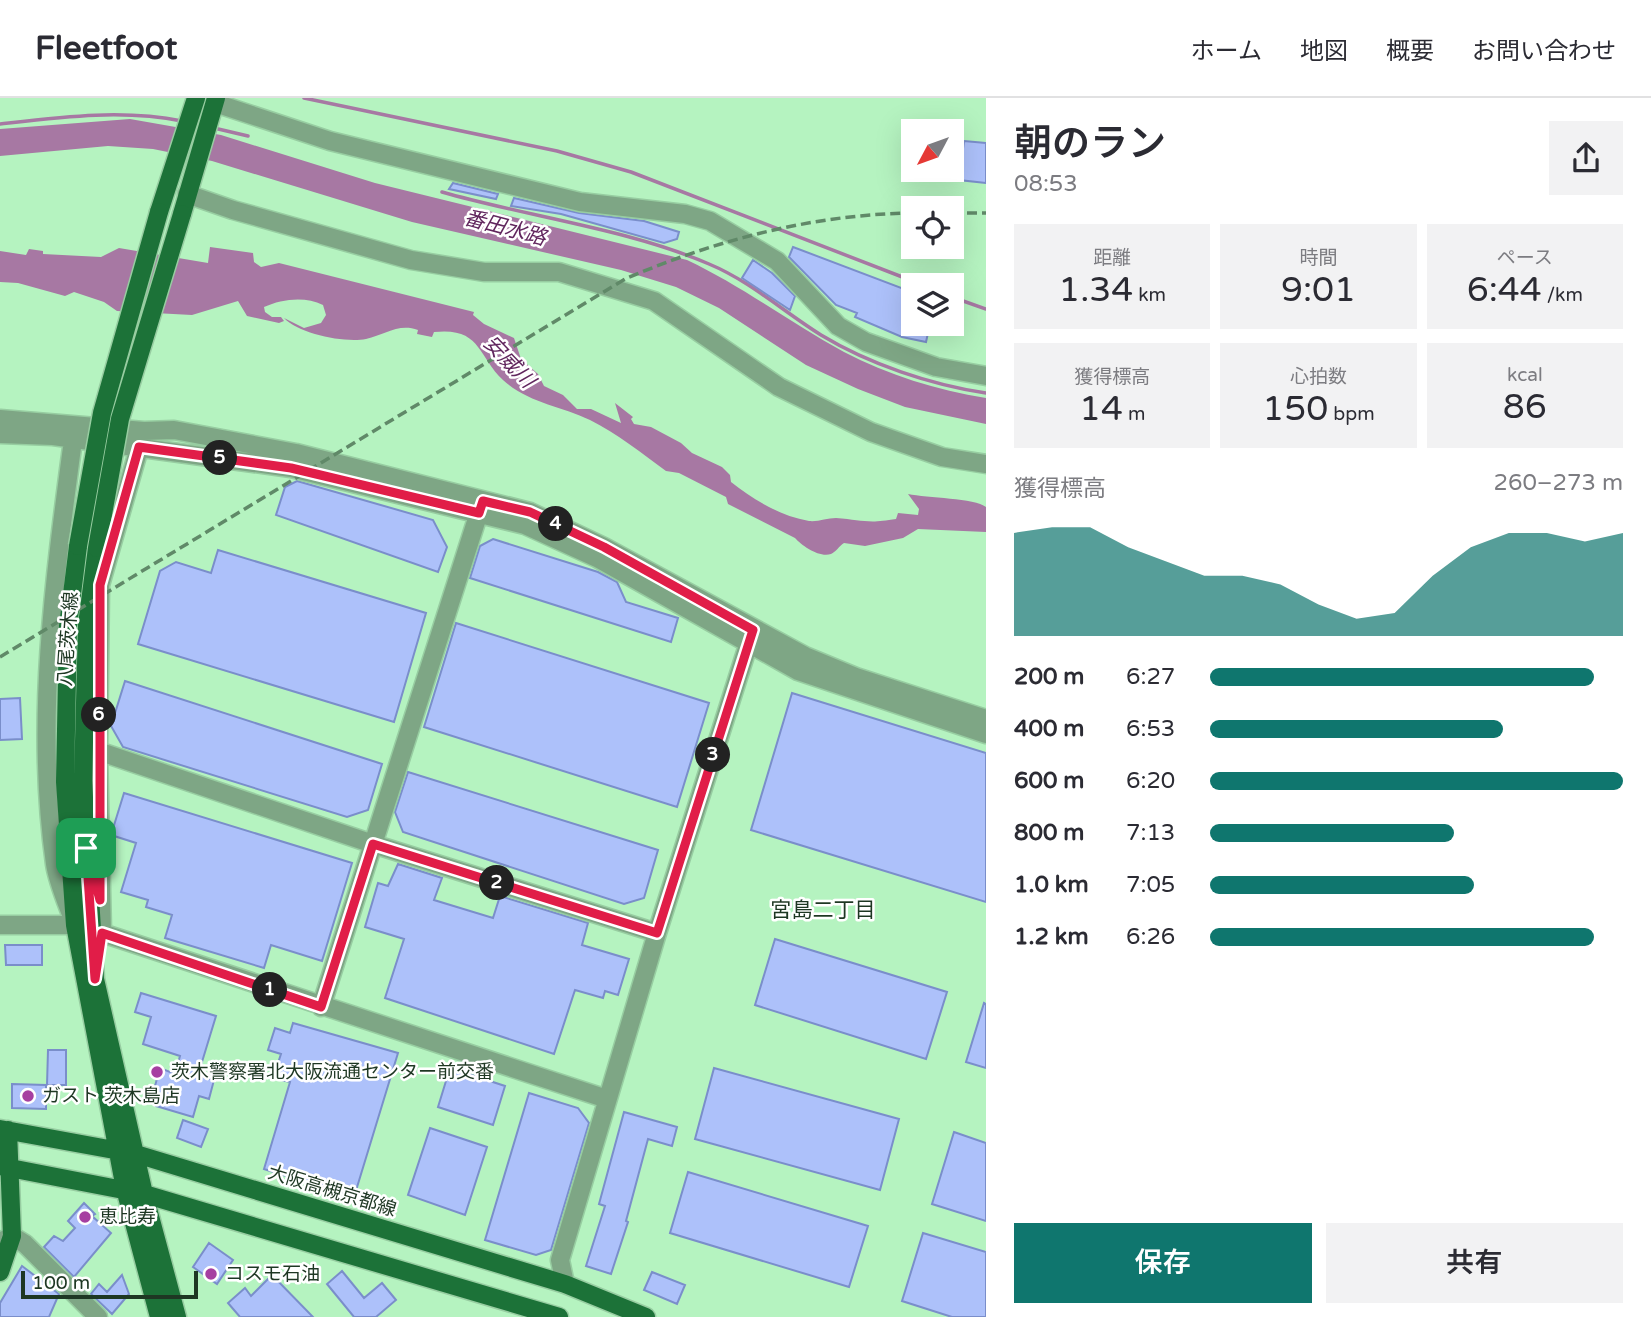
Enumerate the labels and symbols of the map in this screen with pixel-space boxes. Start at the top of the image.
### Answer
north arrow [901,119,964,182]
water label: 番田水路 [461,205,551,251]
water label: 安威川 [478,331,541,395]
pin: 5 [202,440,238,476]
pin: 4 [538,506,574,542]
street label: 八尾茨木線 [54,591,82,687]
pin: 6 [82,698,116,732]
pin: 3 [696,738,730,772]
pin [56,818,116,878]
pin: 2 [480,866,514,900]
district label: 宮島二丁目 [771,898,876,923]
pin: 1 [252,972,288,1008]
place label: 茨木警察署北大阪流通センター前交番 [171,1061,494,1083]
marker: 茨木警察署北大阪流通センター前交番 [149,1064,165,1080]
place label: ガスト 茨木島店 [42,1085,180,1107]
marker: ガスト 茨木島店 [20,1088,36,1104]
street label: 大阪高槻京都線 [265,1161,399,1221]
place label: 恵比寿 [99,1206,156,1228]
marker: 恵比寿 [77,1209,93,1225]
place label: コスモ石油 [225,1263,320,1285]
marker: コスモ石油 [203,1266,219,1282]
scale bar [21,1268,198,1300]

